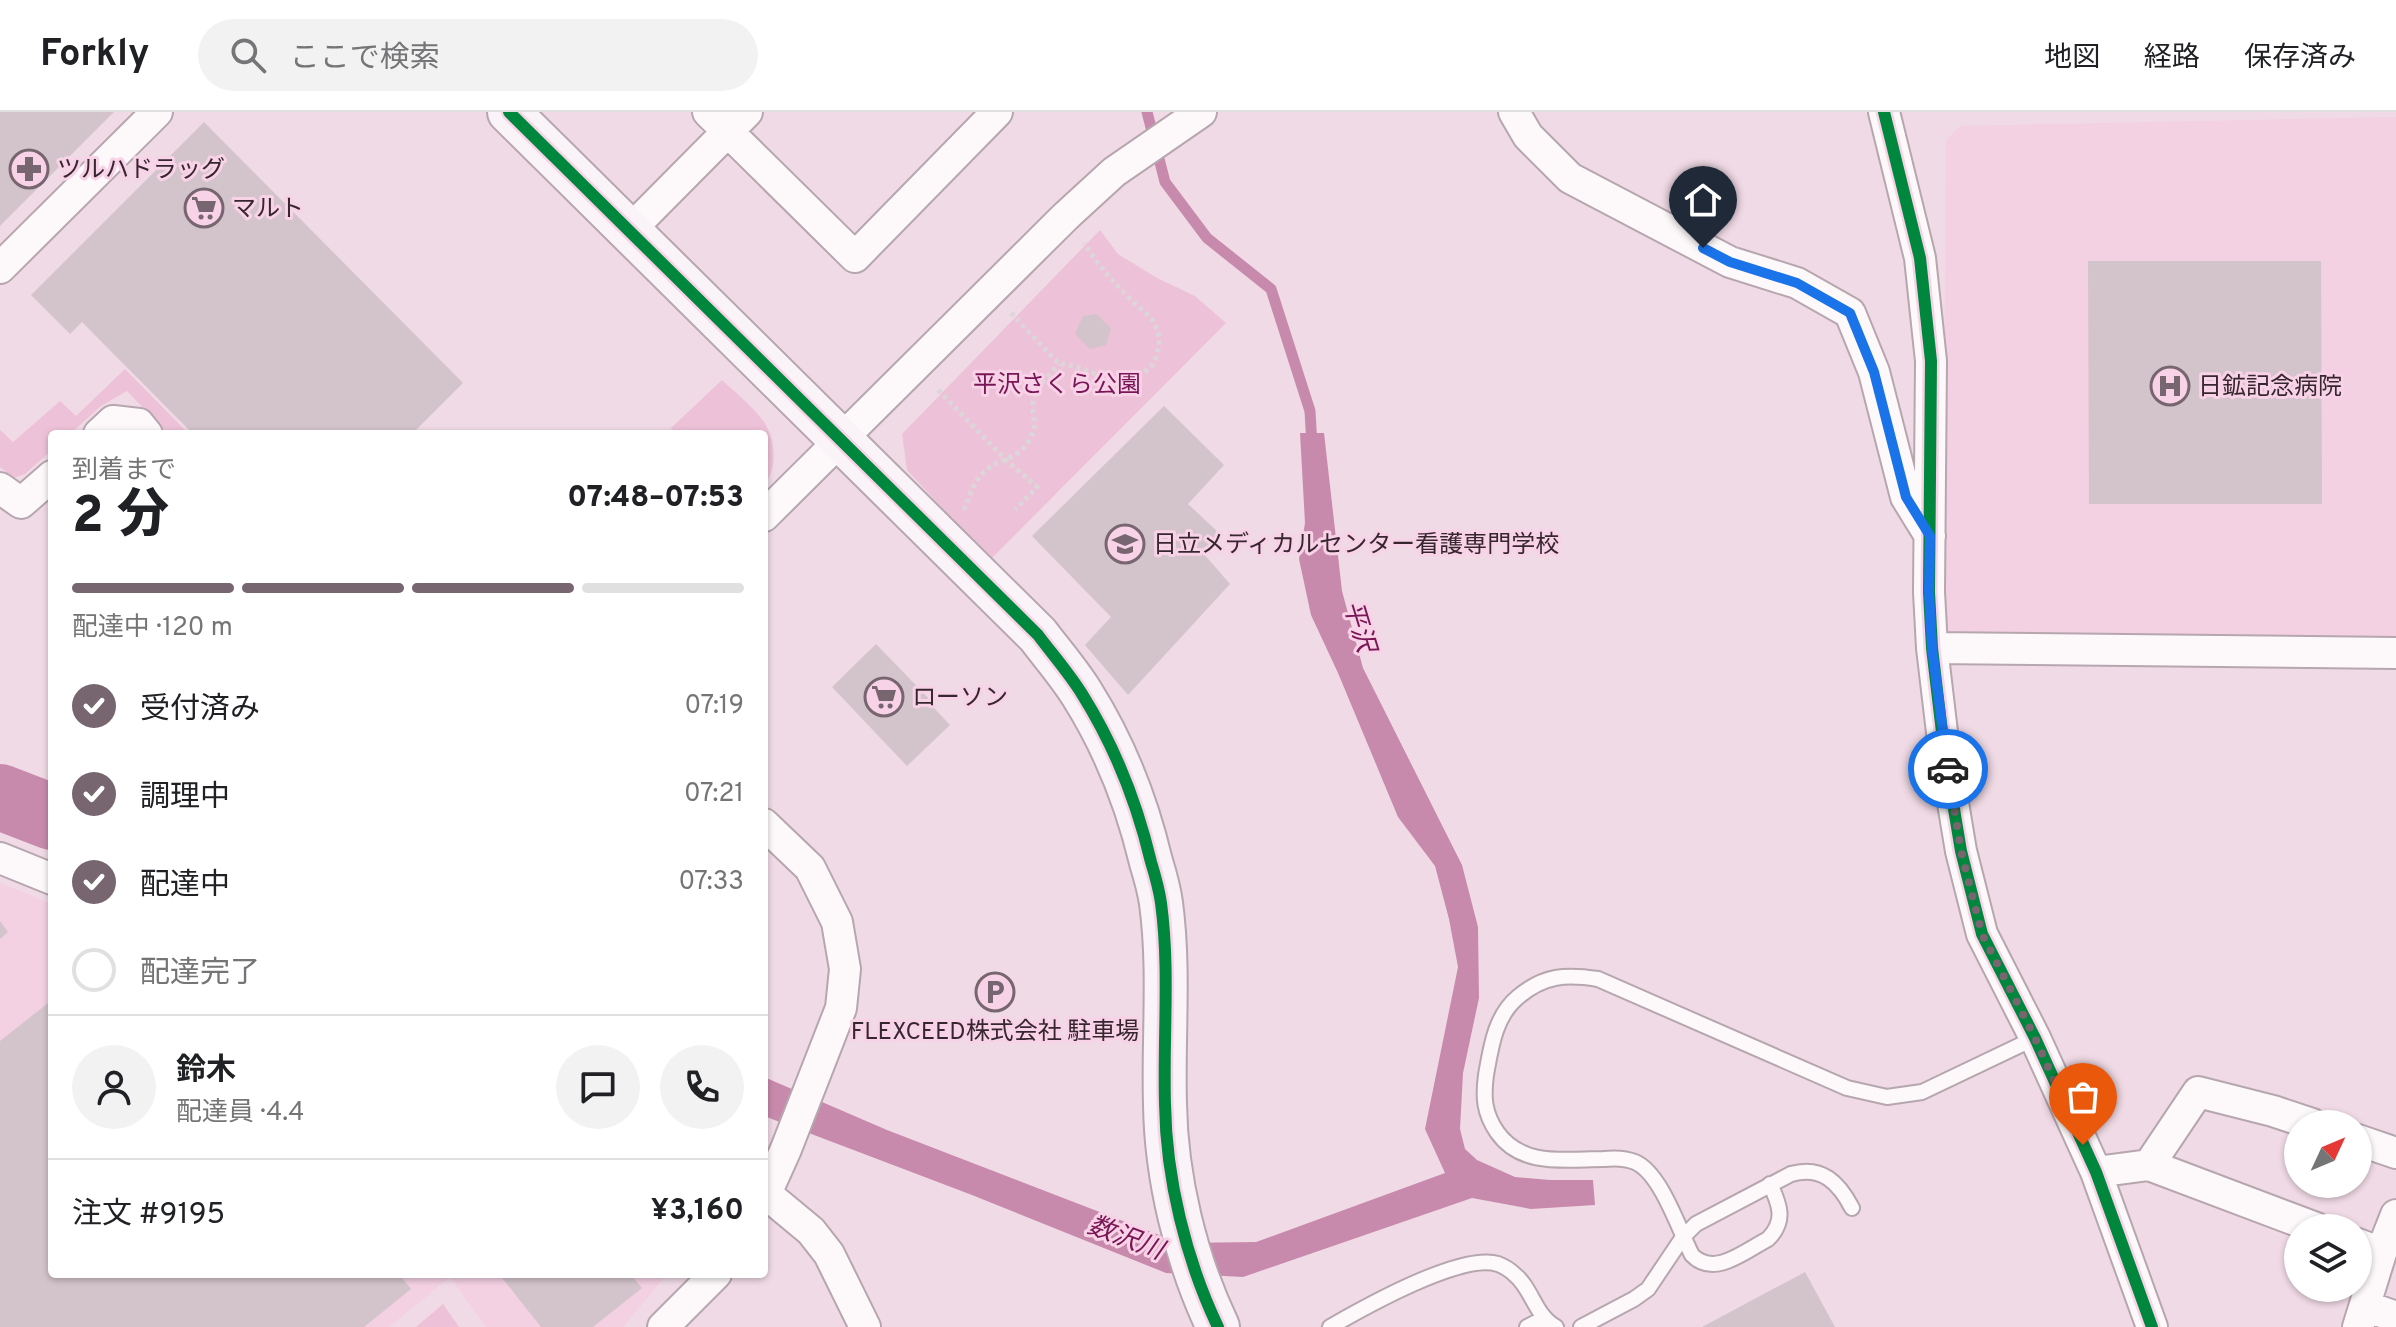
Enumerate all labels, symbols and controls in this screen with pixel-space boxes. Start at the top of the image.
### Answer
search box [198,19,758,91]
text: Forkly [40,31,150,80]
icon: search [226,33,270,77]
text: ここで検索 [290,41,440,78]
text: 地図 [2044,41,2100,77]
text: 経路 [2144,41,2200,77]
text: 保存済み [2244,41,2356,77]
pharmacy icon: ツルハドラッグ [8,148,50,190]
place label: ツルハドラッグ [57,156,225,186]
pin [1669,166,1737,248]
icon: home [1681,178,1725,222]
supermarket icon: マルト [183,187,225,229]
place label: マルト [232,195,304,225]
hospital icon: 日鉱記念病院 [2149,365,2191,407]
park label: 平沢さくら公園 [973,371,1141,401]
place label: 日鉱記念病院 [2198,373,2342,403]
text: 到着まで [72,455,176,488]
text: 07:48–07:53 [567,480,744,517]
text: 2 分 [72,485,169,551]
school or university icon: 日立メディカルセンター看護専門学校 [1104,523,1146,565]
place label: 日立メディカルセンター看護専門学校 [1153,531,1559,561]
water label: 平沢 [1334,597,1382,659]
text: 配達中 · 120 m [72,612,233,645]
supermarket icon: ローソン [863,676,905,718]
icon: check [72,684,116,728]
place label: ローソン [912,684,1008,714]
text: 07:19 [684,690,744,723]
text: 受付済み [140,692,260,729]
courier [1908,729,1988,809]
icon: car [1926,747,1970,791]
icon: check [72,772,116,816]
text: 07:21 [684,778,744,811]
text: 調理中 [140,780,230,817]
icon: check [72,860,116,904]
text: 07:33 [678,866,744,899]
text: 配達中 [140,868,230,905]
text: 配達完了 [140,956,260,993]
parking icon: FLEXCEED株式会社 駐車場 [974,971,1016,1013]
place label: FLEXCEED株式会社 駐車場 [851,1018,1139,1048]
button: person [72,1045,156,1129]
button: chat [556,1045,640,1129]
button: phone [660,1045,744,1129]
text: 鈴木 [176,1053,236,1090]
pin [2049,1063,2117,1145]
icon: bag [2061,1075,2105,1119]
text: 配達員 · 4.4 [176,1097,304,1130]
north arrow [2284,1110,2372,1198]
map controls [2284,1110,2372,1302]
text: ¥3,160 [651,1193,744,1230]
text: 注文 #9195 [72,1197,225,1234]
water label: 数沢川 [1083,1210,1170,1270]
button: layers [2284,1214,2372,1302]

